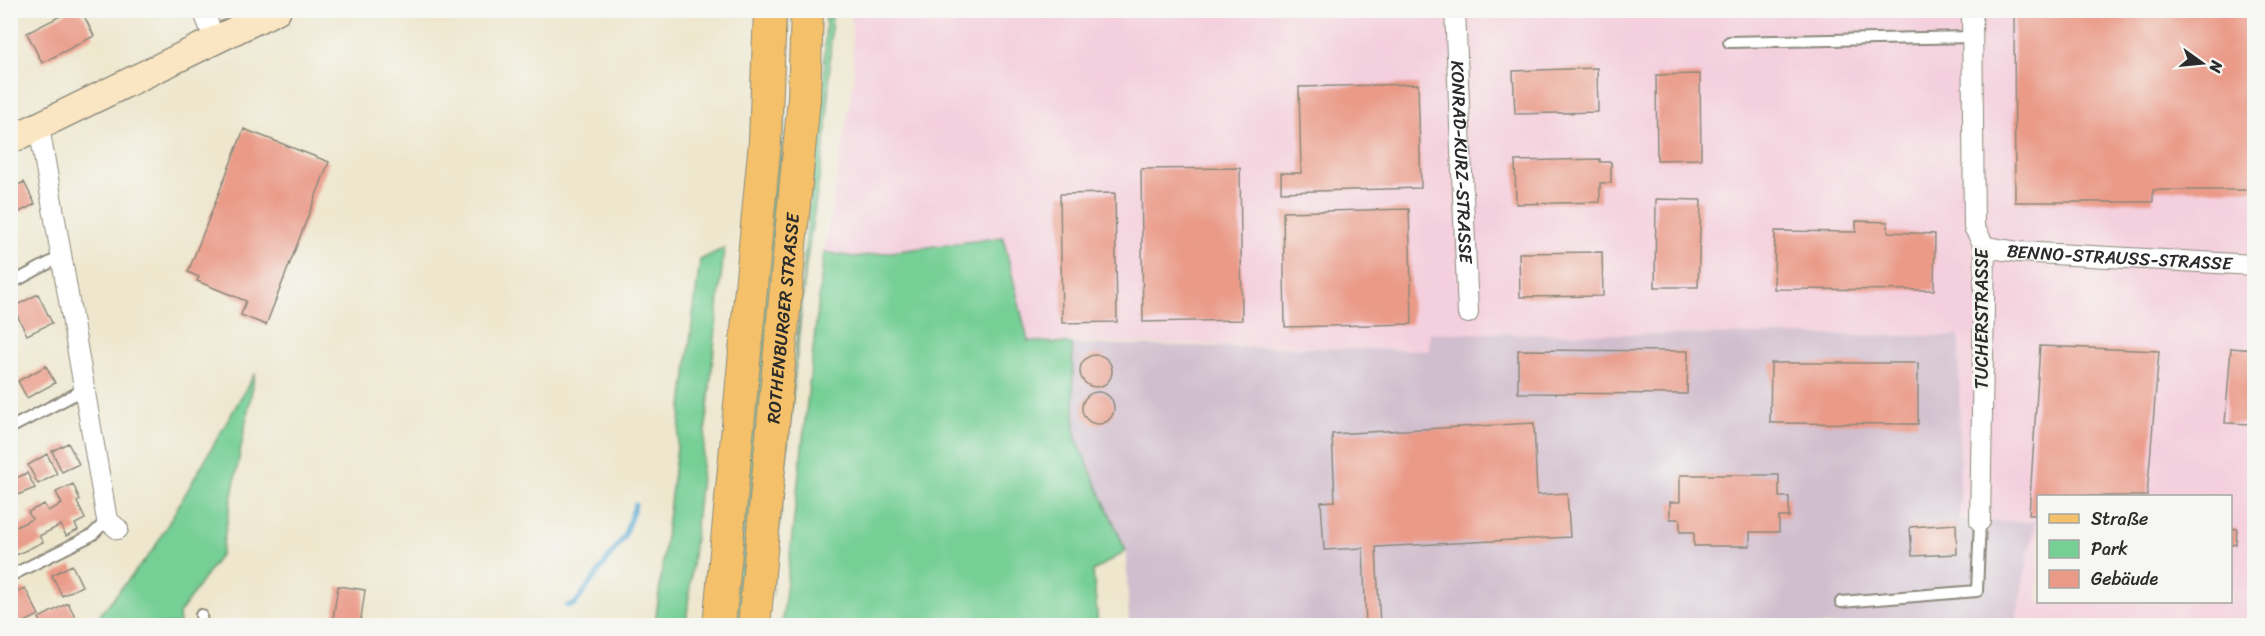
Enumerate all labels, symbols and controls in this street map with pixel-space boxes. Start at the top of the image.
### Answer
north arrow [2172,33,2232,93]
text: N [2200,57,2232,77]
street label: KONRAD-KURZ-STRASSE [1441,60,1482,265]
street label: ROTHENBURGER STRASSE [757,211,809,425]
street label: BENNO-STRAUSS-STRASSE [2005,235,2234,280]
street label: TUCHERSTRASSE [1966,248,1998,389]
legend [2037,495,2232,603]
text: Straße [2091,503,2148,535]
text: Park [2091,533,2128,565]
text: Gebäude [2091,563,2159,595]

